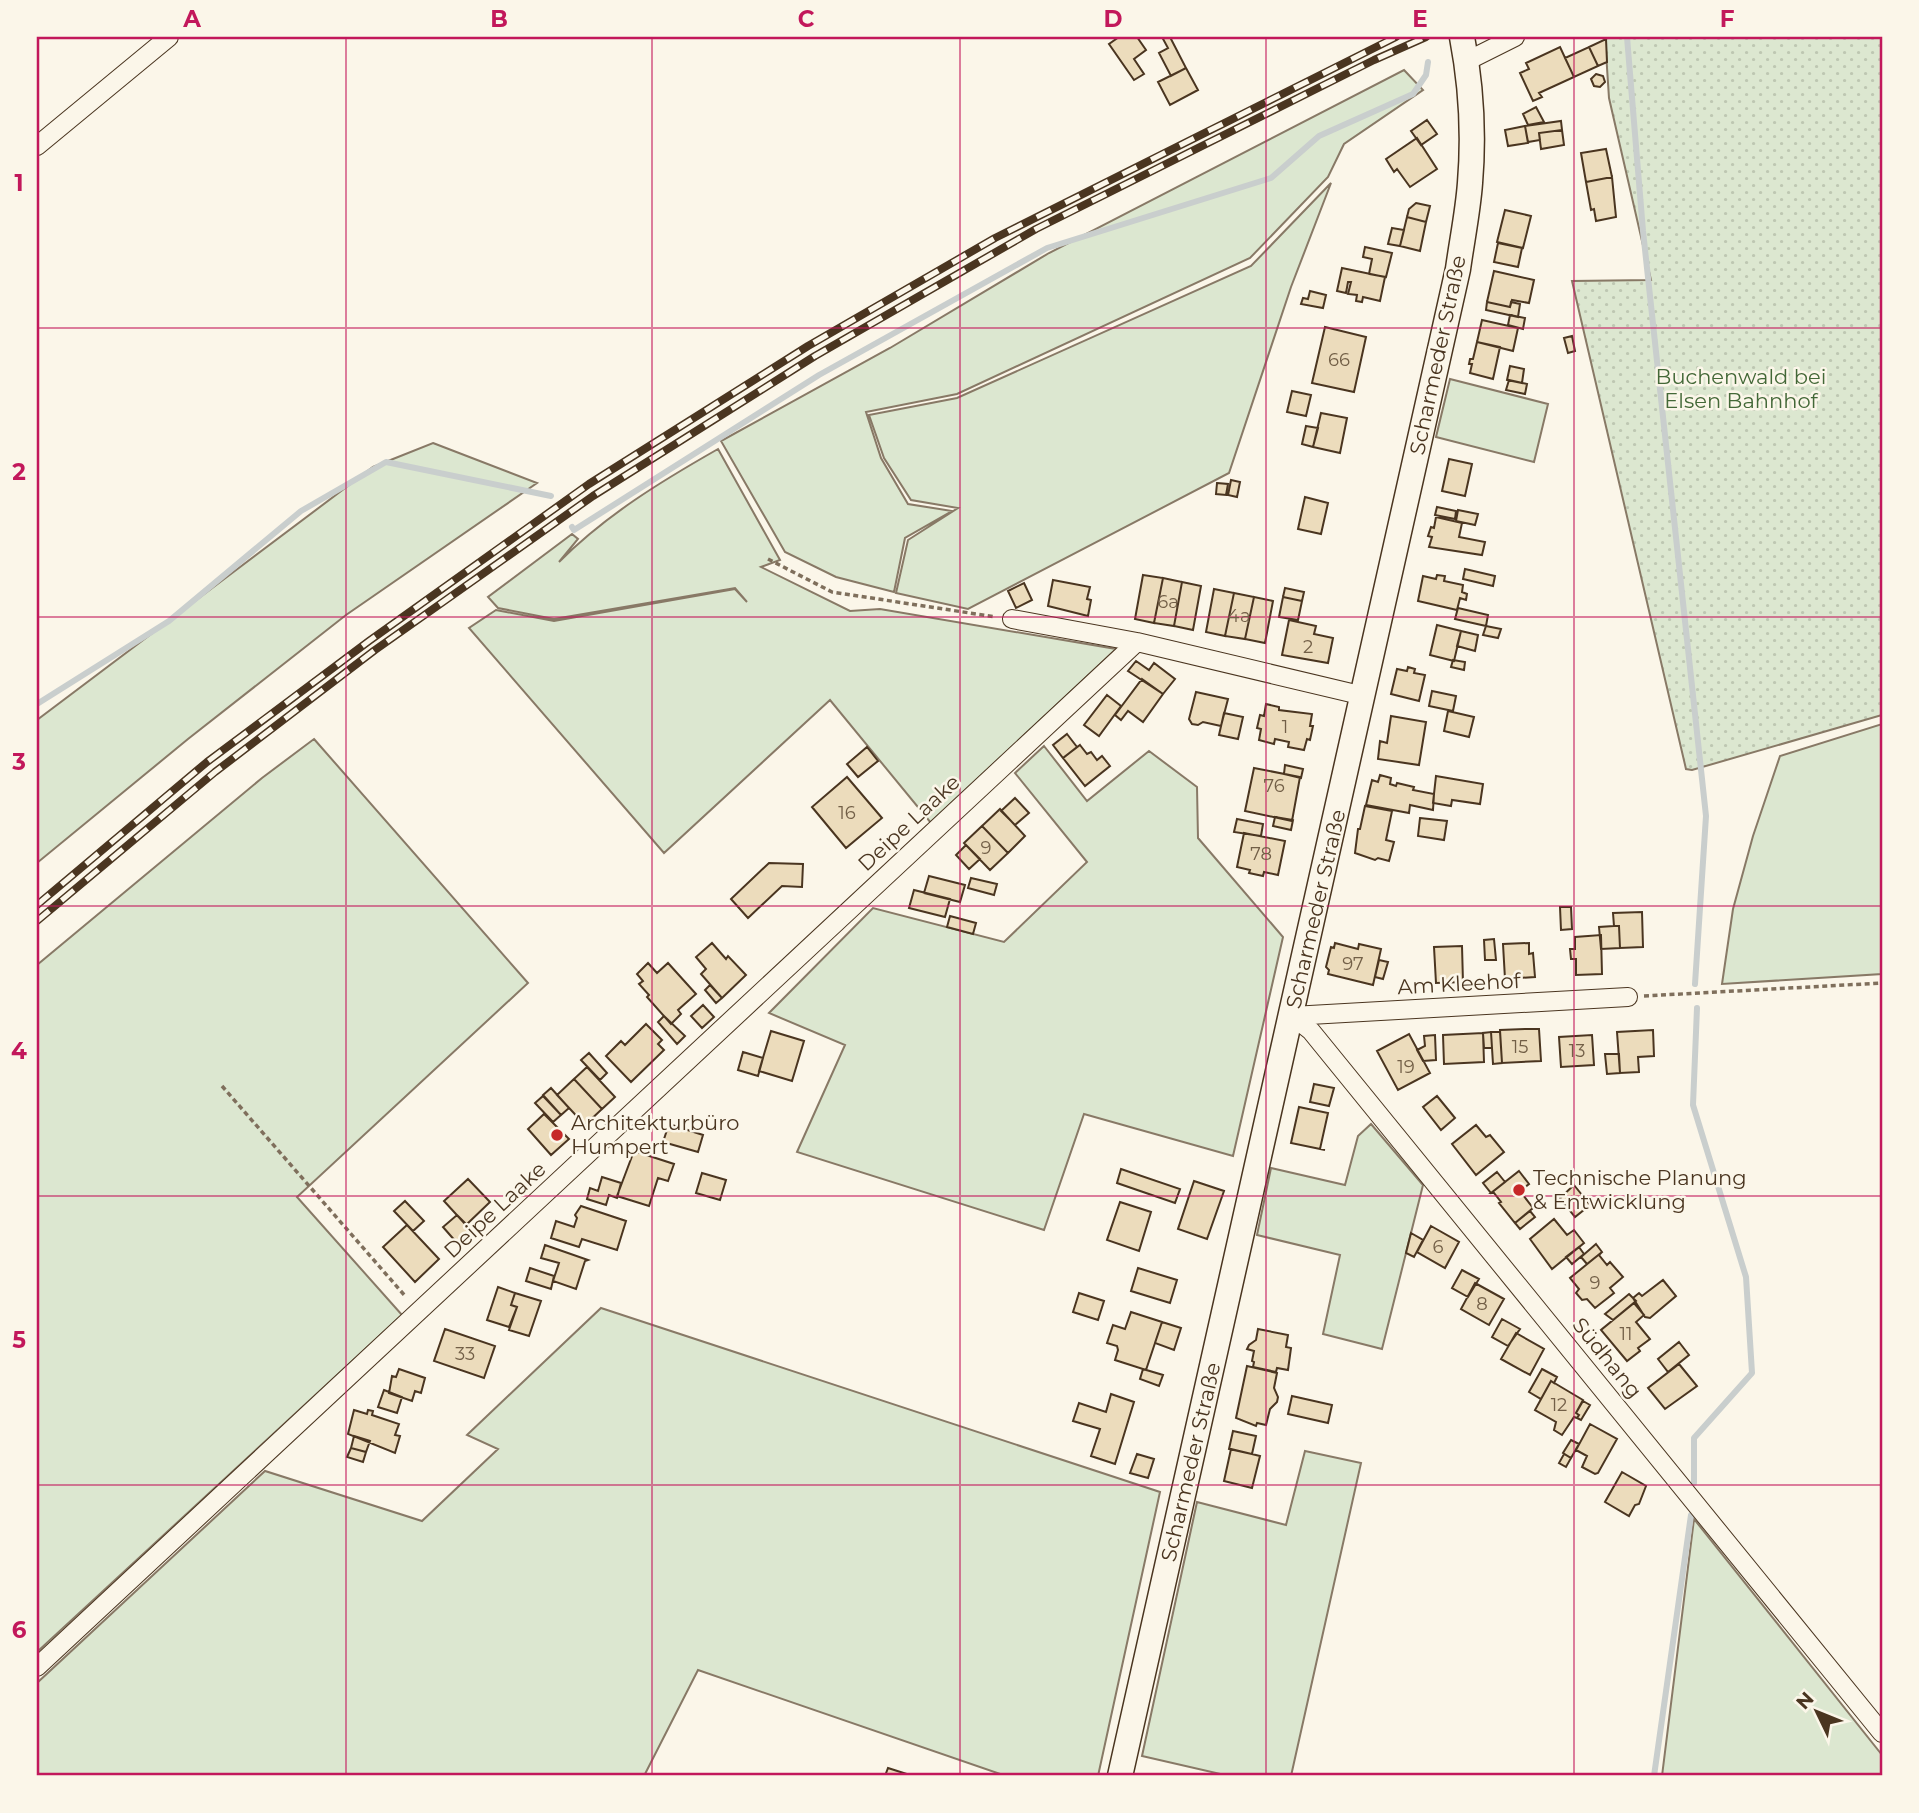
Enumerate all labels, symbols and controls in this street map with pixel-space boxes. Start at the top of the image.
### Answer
text: A [182,5,201,33]
text: B [490,5,508,33]
text: C [798,5,815,33]
text: D [1104,5,1123,33]
text: E [1412,5,1428,33]
text: F [1720,5,1735,33]
text: 1 [14,169,24,197]
street label: Scharmeder Straße [1404,253,1471,457]
house number: 66 [1328,349,1350,371]
park label: Buchenwald bei Elsen Bahnhof [1656,364,1826,413]
text: 2 [12,458,26,486]
house number: 6a [1157,591,1179,613]
house number: 4a [1227,605,1251,627]
house number: 2 [1303,636,1313,658]
house number: 1 [1282,716,1288,738]
text: 3 [11,748,26,776]
street label: Deipe Laake [853,769,965,876]
house number: 76 [1263,775,1285,797]
house number: 16 [838,802,856,824]
street label: Scharmeder Straße [1280,807,1351,1011]
house number: 9 [981,837,992,859]
house number: 78 [1250,843,1272,865]
house number: 97 [1342,953,1364,975]
street label: Am Kleehof [1397,968,1522,999]
house number: 15 [1512,1036,1528,1058]
text: 4 [11,1037,27,1065]
house number: 13 [1569,1040,1585,1062]
house number: 19 [1397,1056,1415,1078]
place label: Architekturbüro Humpert [571,1110,739,1159]
marker: Architekturbüro Humpert [549,1127,565,1143]
street label: Deipe Laake [439,1156,551,1263]
place label: Technische Planung & Entwicklung [1533,1165,1747,1214]
marker: Technische Planung & Entwicklung [1511,1182,1527,1198]
house number: 6 [1433,1236,1444,1258]
house number: 9 [1590,1272,1601,1294]
house number: 8 [1476,1293,1488,1315]
street label: Südhang [1567,1312,1647,1403]
house number: 11 [1620,1323,1633,1345]
text: 5 [12,1326,26,1354]
house number: 33 [455,1343,475,1365]
street label: Scharmeder Straße [1155,1360,1226,1564]
house number: 12 [1551,1394,1567,1416]
text: 6 [12,1616,27,1644]
north arrow [1783,1676,1853,1746]
text: N [1791,1687,1819,1714]

